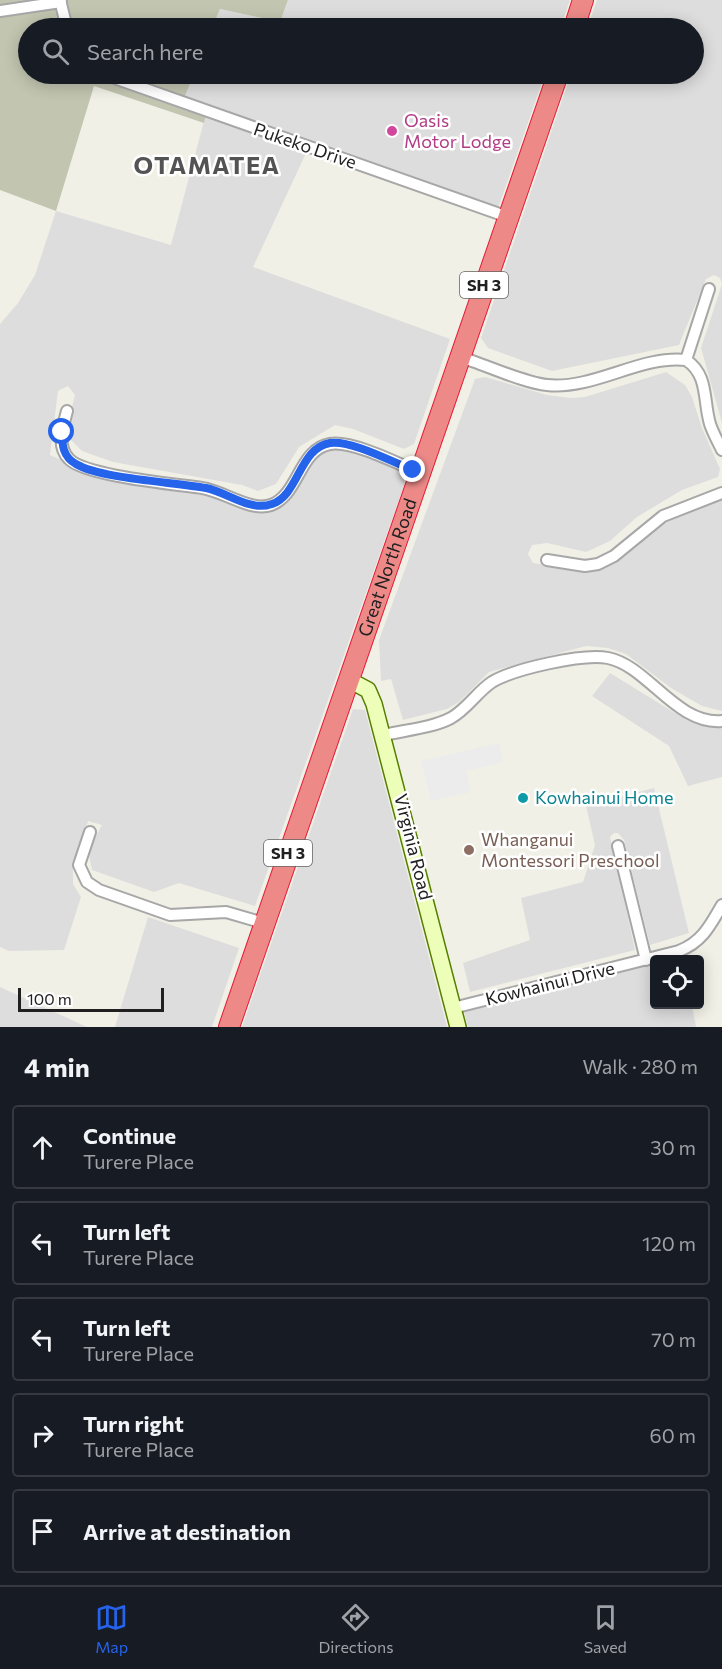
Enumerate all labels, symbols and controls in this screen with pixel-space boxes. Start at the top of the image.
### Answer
search box [18,18,704,84]
icon: search [39,35,72,68]
text: Search here [87,38,203,65]
place label: Oasis Motor Lodge [404,109,511,152]
street label: Pukeko Drive [251,117,360,173]
marker: Oasis Motor Lodge [385,124,399,138]
district label: OTAMATEA [133,150,281,179]
road number: SH 3 [460,272,508,298]
route start [48,418,74,444]
route end [399,456,425,482]
street label: Great North Road [353,495,421,639]
place label: Kowhainui Home [535,786,674,808]
marker: Kowhainui Home [516,791,530,805]
street label: Virginia Road [390,792,438,902]
place label: Whanganui Montessori Preschool [481,828,660,871]
road number: SH 3 [264,840,312,866]
marker: Whanganui Montessori Preschool [462,843,476,857]
map controls [650,955,704,1009]
button: locate [650,955,704,1009]
street label: Kowhainui Drive [483,956,617,1010]
scale bar [18,985,164,1013]
text: 100 m [27,989,72,1008]
text: 4 min [24,1051,90,1082]
text: Walk · 280 m [582,1054,698,1078]
text: Continue [83,1122,176,1149]
icon: ahead [26,1131,59,1164]
text: 30 m [650,1135,696,1159]
text: Turere Place [83,1149,194,1173]
text: Turn left [83,1218,170,1245]
icon: left [26,1227,59,1260]
text: 120 m [642,1231,696,1255]
text: Turere Place [83,1245,194,1269]
text: Turn left [83,1314,170,1341]
icon: left [26,1323,59,1356]
text: 70 m [651,1327,696,1351]
text: Turere Place [83,1341,194,1365]
text: Turn right [83,1410,184,1437]
icon: right [26,1419,59,1452]
text: 60 m [650,1423,696,1447]
text: Turere Place [83,1437,194,1461]
icon: arrive [26,1515,59,1548]
text: Arrive at destination [83,1518,291,1545]
tab: Map [95,1601,128,1656]
tab: Directions [318,1601,393,1656]
tab: Saved [584,1601,627,1656]

